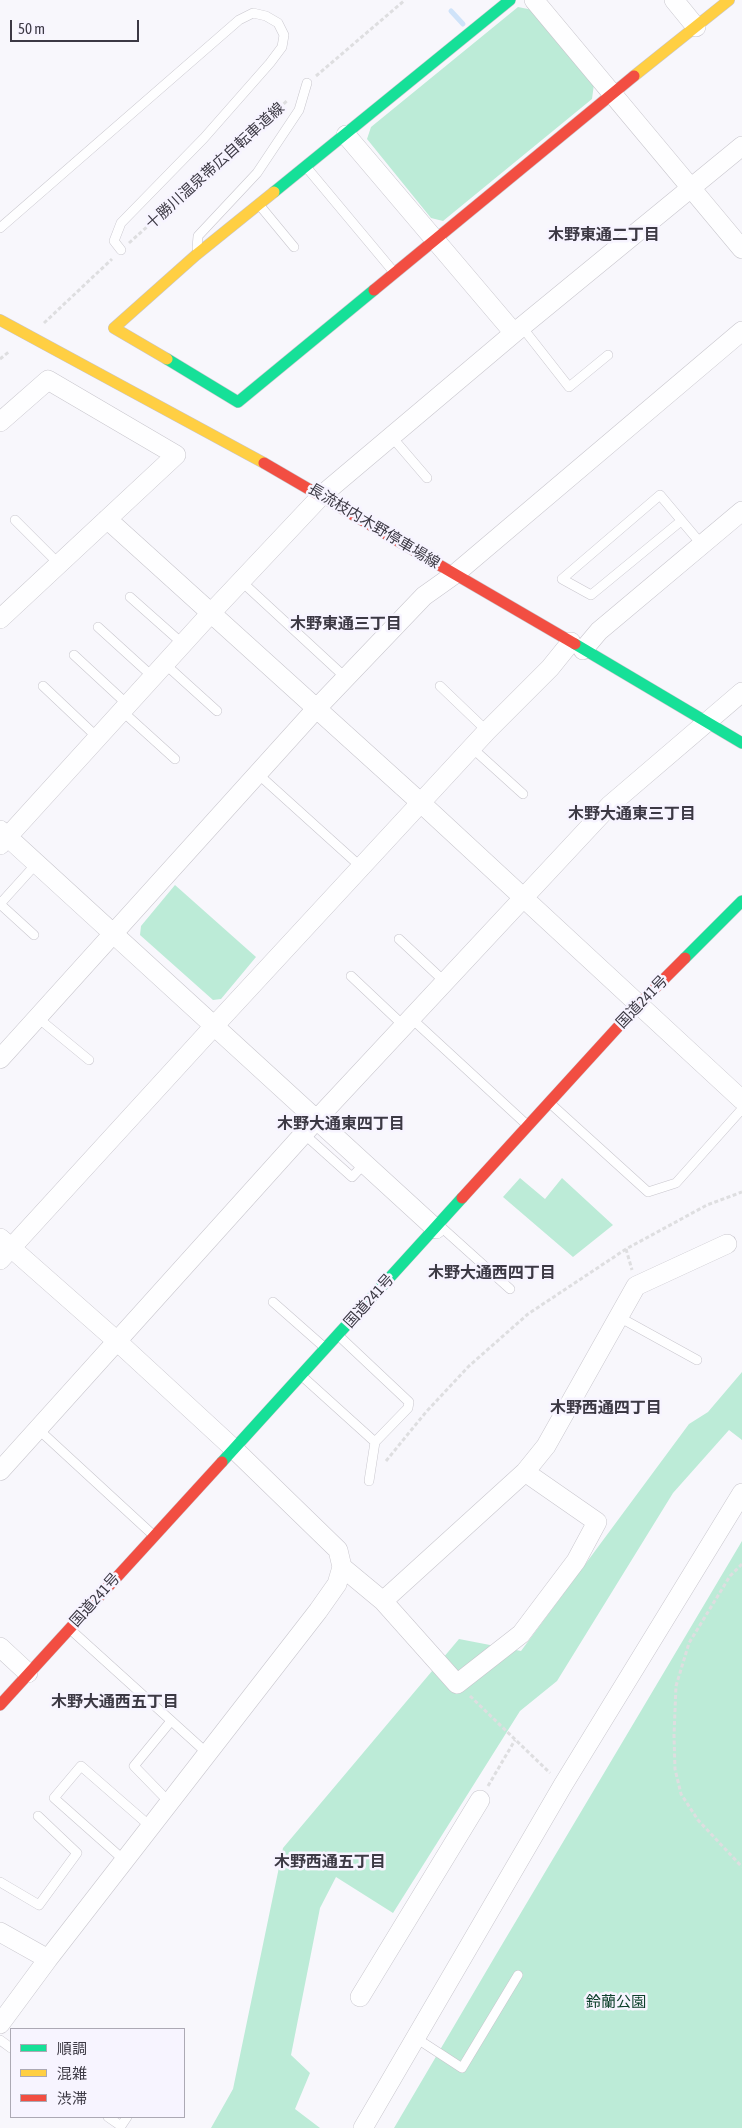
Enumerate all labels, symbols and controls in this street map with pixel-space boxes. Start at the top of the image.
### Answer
scale bar [12,10,141,42]
text: 50 m [18,20,45,37]
street label: 十勝川温泉帯広自転車道線 [142,99,288,233]
district label: 木野東通二丁目 [548,225,660,245]
street label: 長流枝内木野停車場線 [305,480,443,572]
district label: 木野東通三丁目 [290,614,402,634]
district label: 木野大通東三丁目 [568,804,696,824]
street label: 国道241号 [613,972,671,1032]
district label: 木野大通東四丁目 [277,1114,405,1134]
district label: 木野大通西四丁目 [428,1263,556,1283]
street label: 国道241号 [340,1270,398,1332]
district label: 木野西通四丁目 [550,1398,662,1418]
street label: 国道241号 [66,1569,124,1631]
district label: 木野大通西五丁目 [51,1692,179,1712]
district label: 木野西通五丁目 [274,1852,386,1872]
park label: 鈴蘭公園 [586,1993,646,2011]
legend [10,2028,185,2118]
text: 順調 [57,2040,87,2057]
text: 混雑 [57,2065,87,2082]
text: 渋滞 [57,2090,87,2107]

